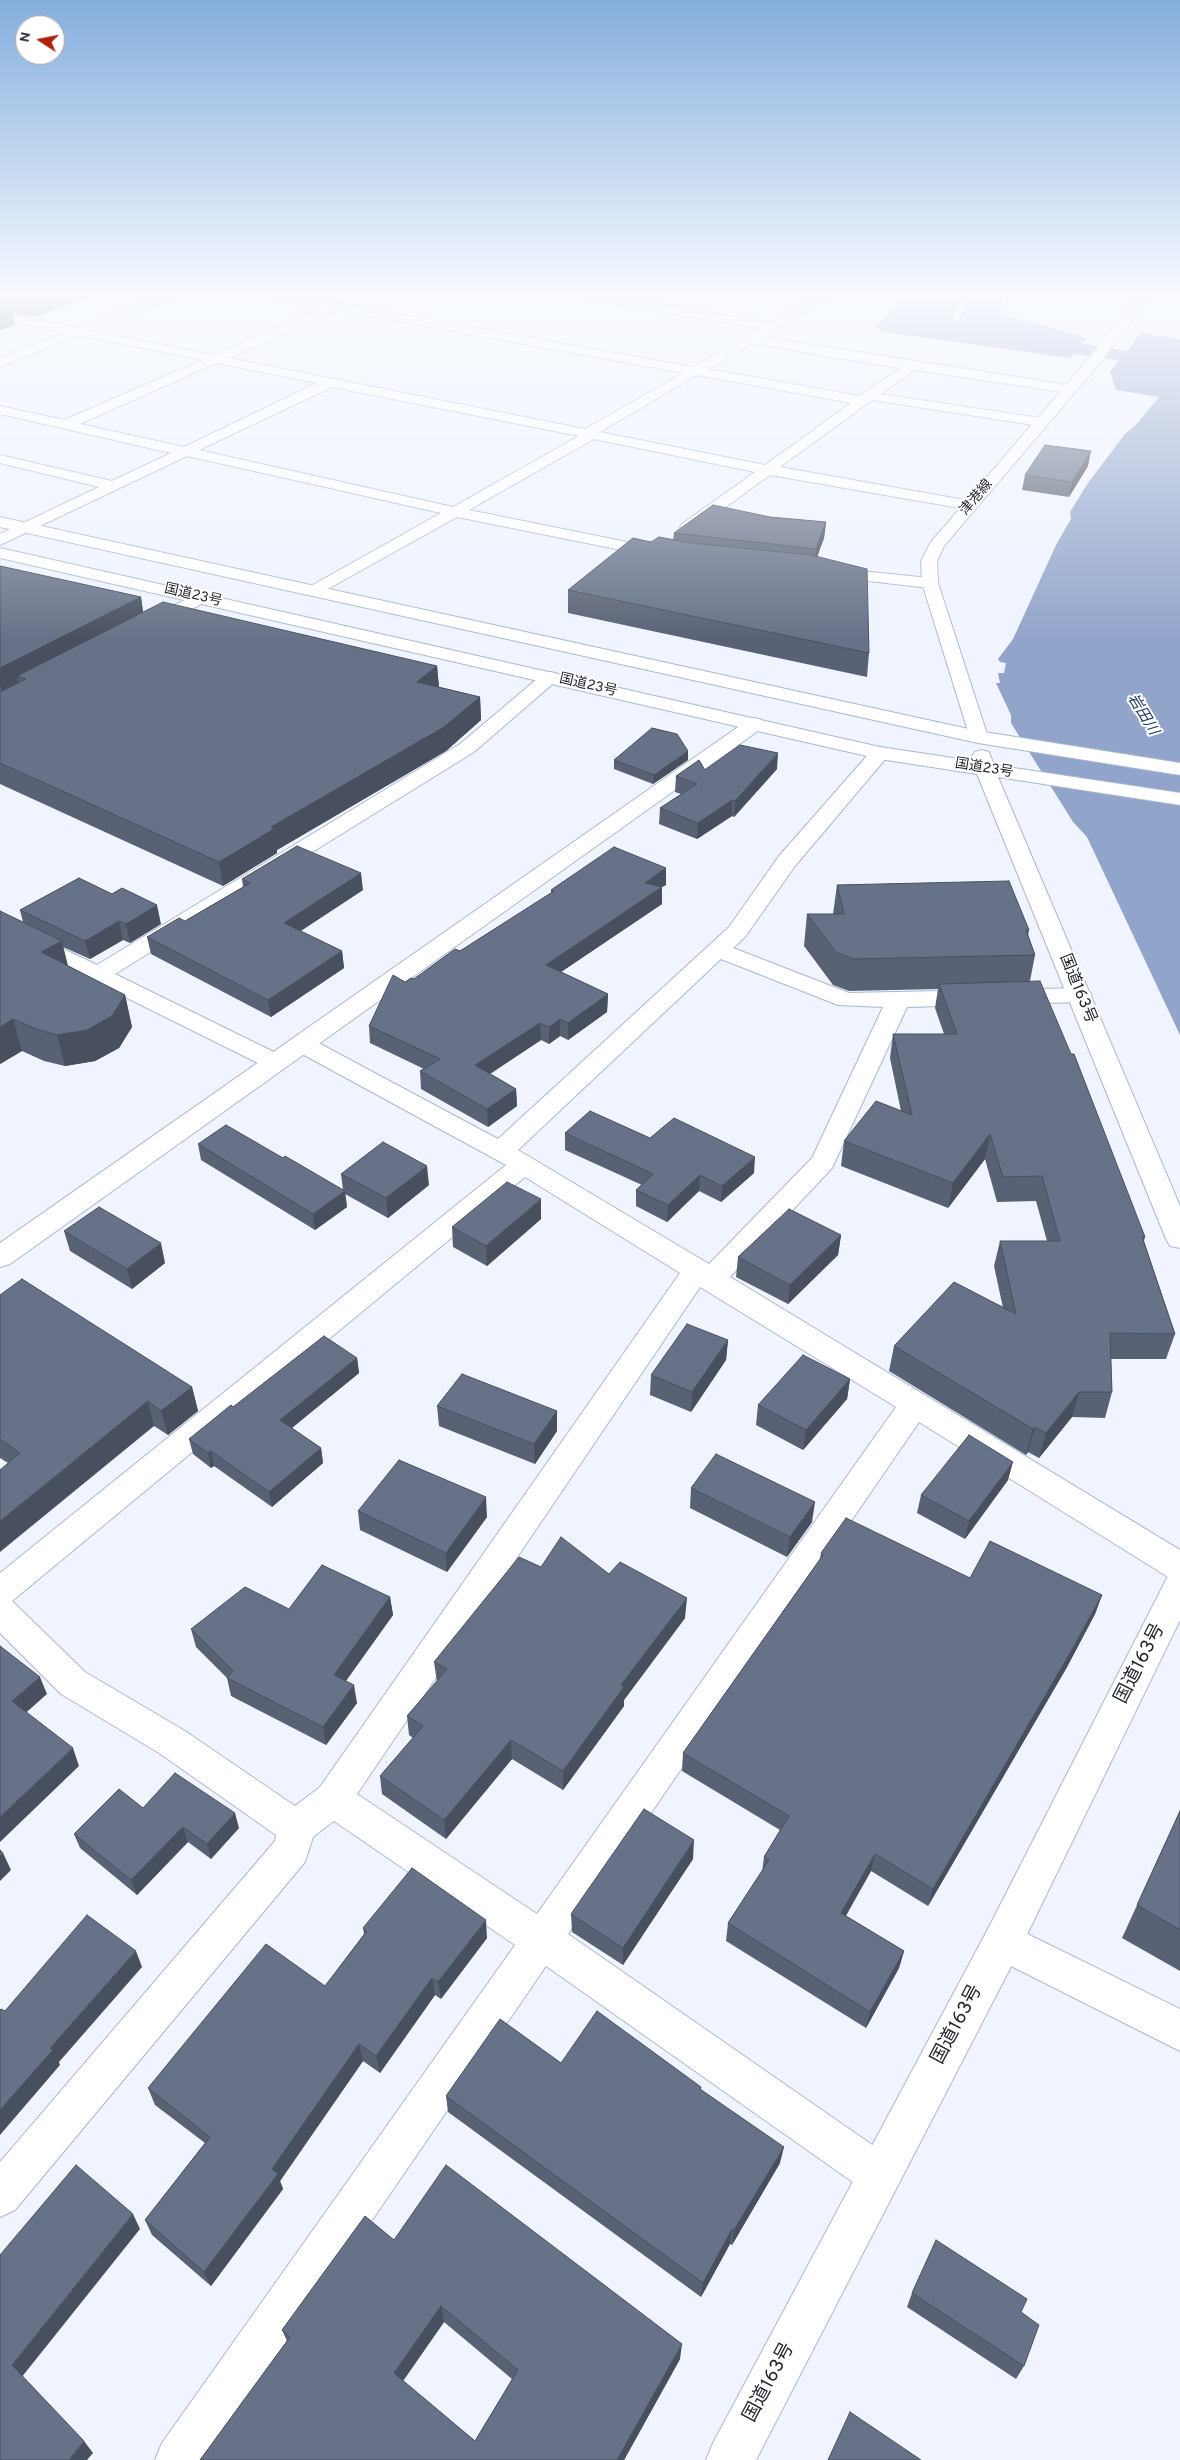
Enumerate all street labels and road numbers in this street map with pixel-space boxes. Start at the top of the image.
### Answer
street label: 津港線 [957,477,997,519]
street label: 国道23号 [162,581,224,611]
street label: 国道23号 [557,671,619,701]
street label: 国道23号 [954,756,1014,782]
street label: 国道163号 [1054,951,1100,1027]
street label: 国道163号 [1111,1620,1171,1708]
street label: 国道163号 [928,1981,988,2069]
street label: 国道163号 [740,2339,800,2427]

